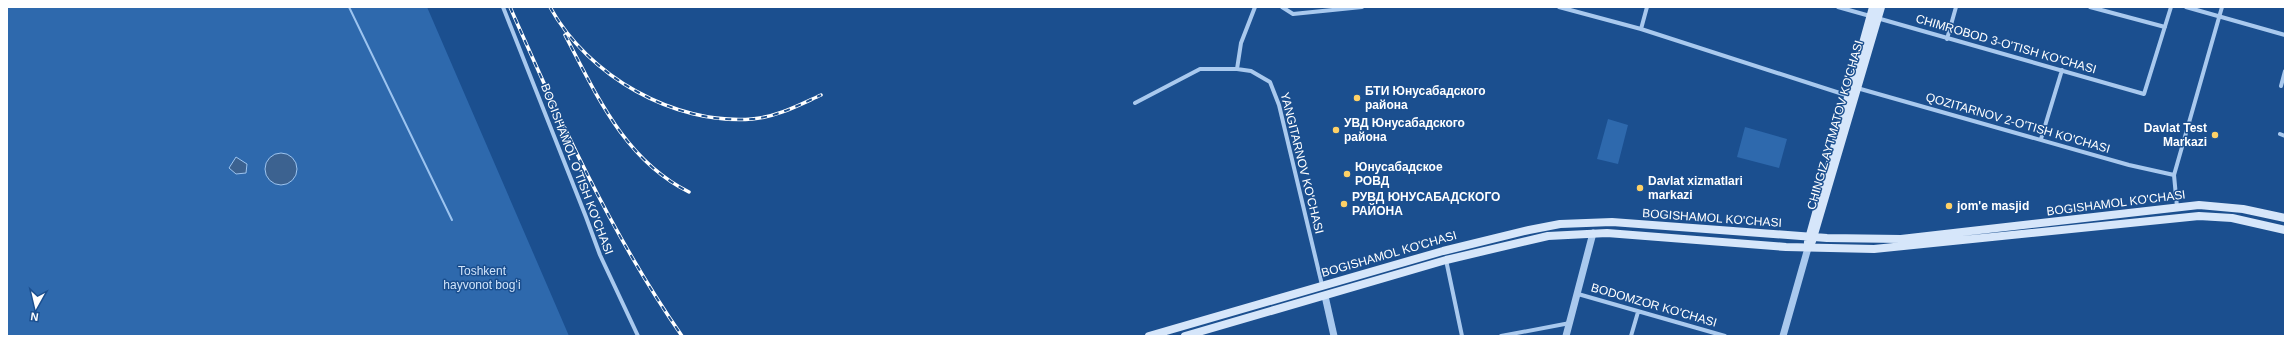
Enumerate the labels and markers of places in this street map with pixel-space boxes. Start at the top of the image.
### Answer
place label: БТИ Юнусабадского района [1365,84,1486,112]
marker: БТИ Юнусабадского района [1352,93,1362,103]
place label: УВД Юнусабадского района [1344,116,1465,144]
place label: Davlat Test Markazi [2144,121,2207,149]
marker: УВД Юнусабадского района [1331,125,1341,135]
marker: Davlat Test Markazi [2210,130,2220,140]
place label: Юнусабадское РОВД [1355,160,1443,188]
marker: Юнусабадское РОВД [1342,169,1352,179]
place label: Davlat xizmatlari markazi [1648,174,1743,202]
marker: Davlat xizmatlari markazi [1635,183,1645,193]
place label: РУВД ЮНУСАБАДСКОГО РАЙОНА [1352,190,1500,218]
marker: РУВД ЮНУСАБАДСКОГО РАЙОНА [1339,199,1349,209]
place label: jom'e masjid [1956,199,2029,213]
marker: jom'e masjid [1944,201,1954,211]

